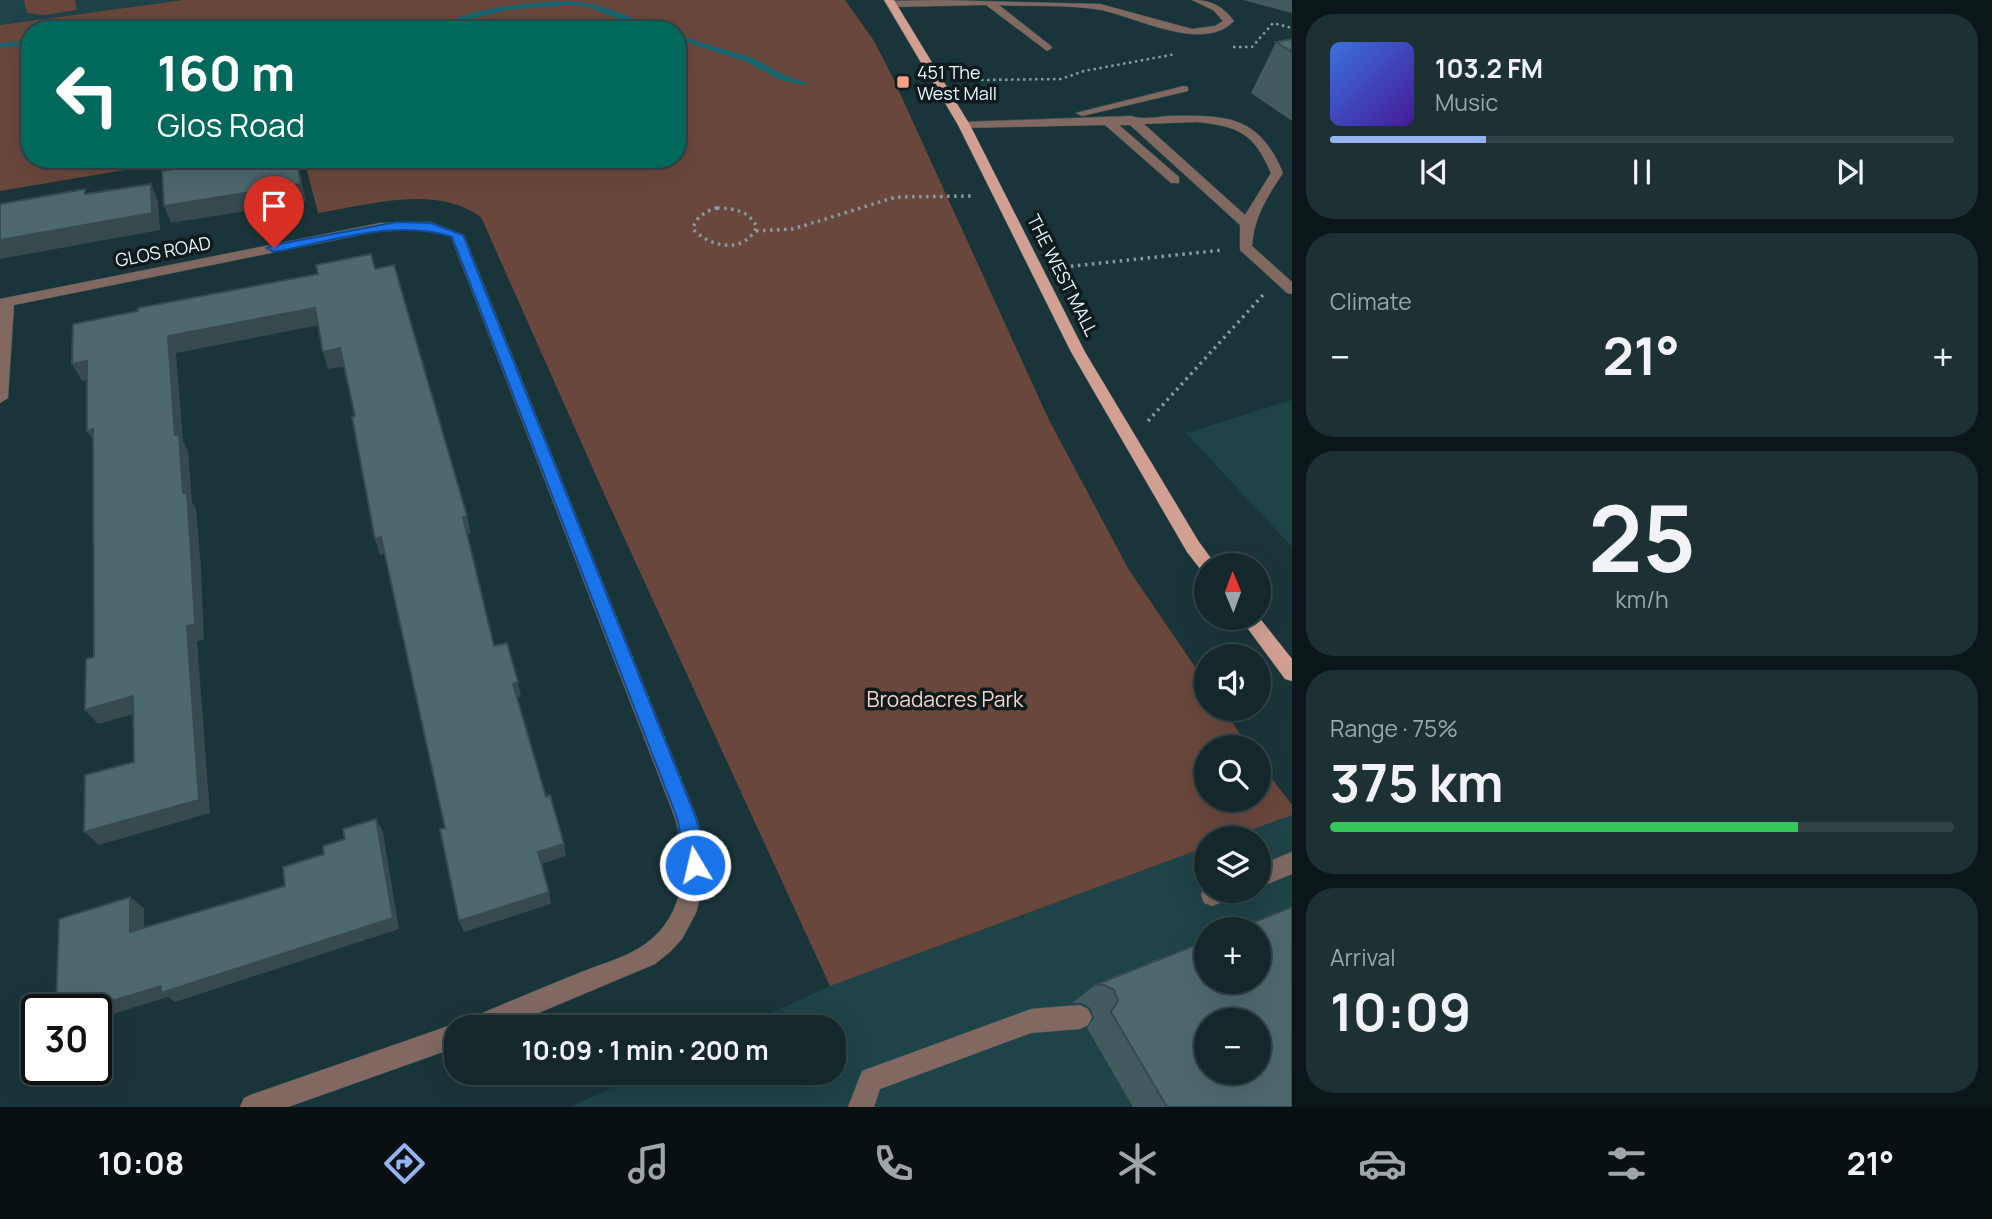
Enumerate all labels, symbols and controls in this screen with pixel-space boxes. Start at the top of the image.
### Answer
text: 160 m [157,39,295,106]
icon: left [42,49,133,140]
text: 103.2 FM [1435,50,1543,86]
place label: 451 The West Mall [917,60,997,105]
marker: 451 The West Mall [895,74,911,90]
text: Music [1435,86,1498,118]
text: Glos Road [157,103,305,147]
icon: previous [1415,153,1453,191]
icon: pause [1623,153,1661,191]
icon: next [1831,153,1869,191]
pin [244,176,304,248]
icon: arrive [255,187,293,225]
street label: THE WEST MALL [1022,210,1104,340]
street label: GLOS ROAD [113,230,213,272]
text: Climate [1330,285,1412,317]
text: 21° [1603,320,1680,391]
text: − [1330,330,1351,382]
text: + [1932,330,1954,382]
text: 25 [1588,475,1696,599]
north arrow [1194,553,1270,630]
map controls [1194,553,1271,1085]
text: km/h [1615,583,1669,615]
button: sound [1194,644,1271,721]
park label: Broadacres Park [867,685,1024,713]
text: Range · 75% [1330,712,1458,744]
button: search [1194,735,1271,812]
text: 375 km [1330,747,1504,818]
button: layers [1194,826,1271,903]
position arrow [658,828,732,902]
button: + [1194,917,1271,994]
text: Arrival [1330,941,1396,973]
text: 10:09 [1330,976,1471,1047]
speed limit sign: 30 [21,994,112,1085]
button: − [1194,1008,1271,1085]
text: 10:09 · 1 min · 200 m [521,1032,769,1068]
icon: directions [380,1139,429,1188]
icon: music [624,1139,673,1188]
icon: phone [869,1139,918,1188]
icon: climate [1113,1139,1162,1188]
icon: car [1358,1139,1407,1188]
icon: filters [1602,1139,1651,1188]
text: 10:08 [98,1141,184,1185]
text: 21° [1847,1141,1894,1185]

